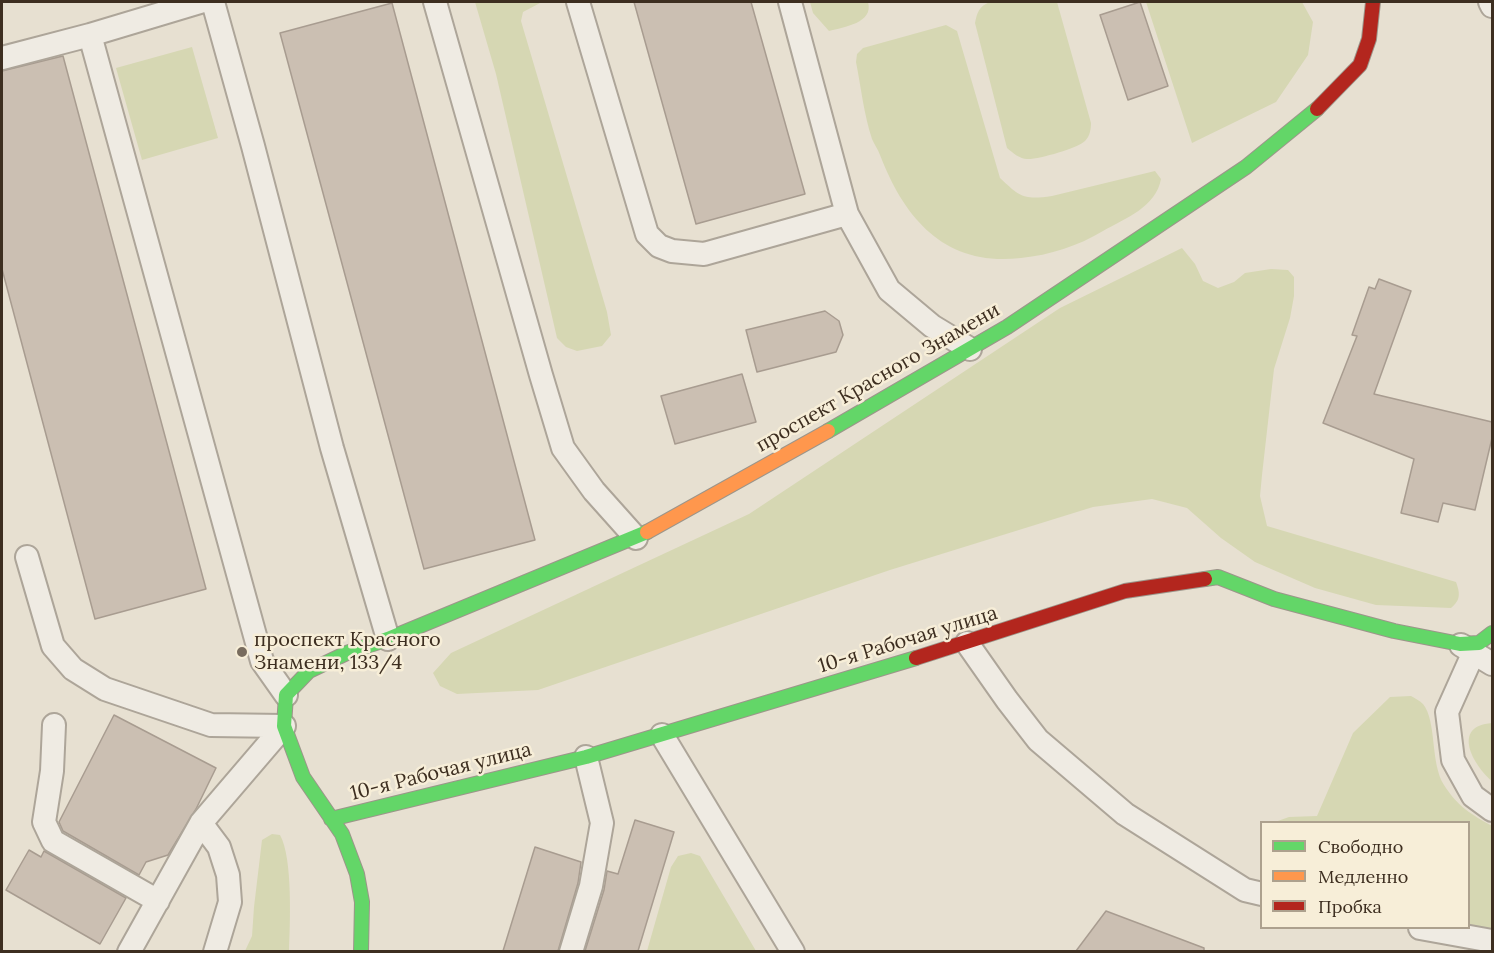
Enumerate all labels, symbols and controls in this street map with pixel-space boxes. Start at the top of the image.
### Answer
street label: проспект Красного Знамени [752,298,1004,458]
street label: 10-я Рабочая улица [816,601,1000,679]
place label: проспект Красного Знамени, 133/4 [254,628,441,675]
marker: проспект Красного Знамени, 133/4 [235,645,249,659]
street label: 10-я Рабочая улица [348,738,534,806]
legend [1260,821,1470,929]
text: Свободно [1318,835,1403,858]
text: Медленно [1318,865,1408,888]
text: Пробка [1318,895,1382,918]

